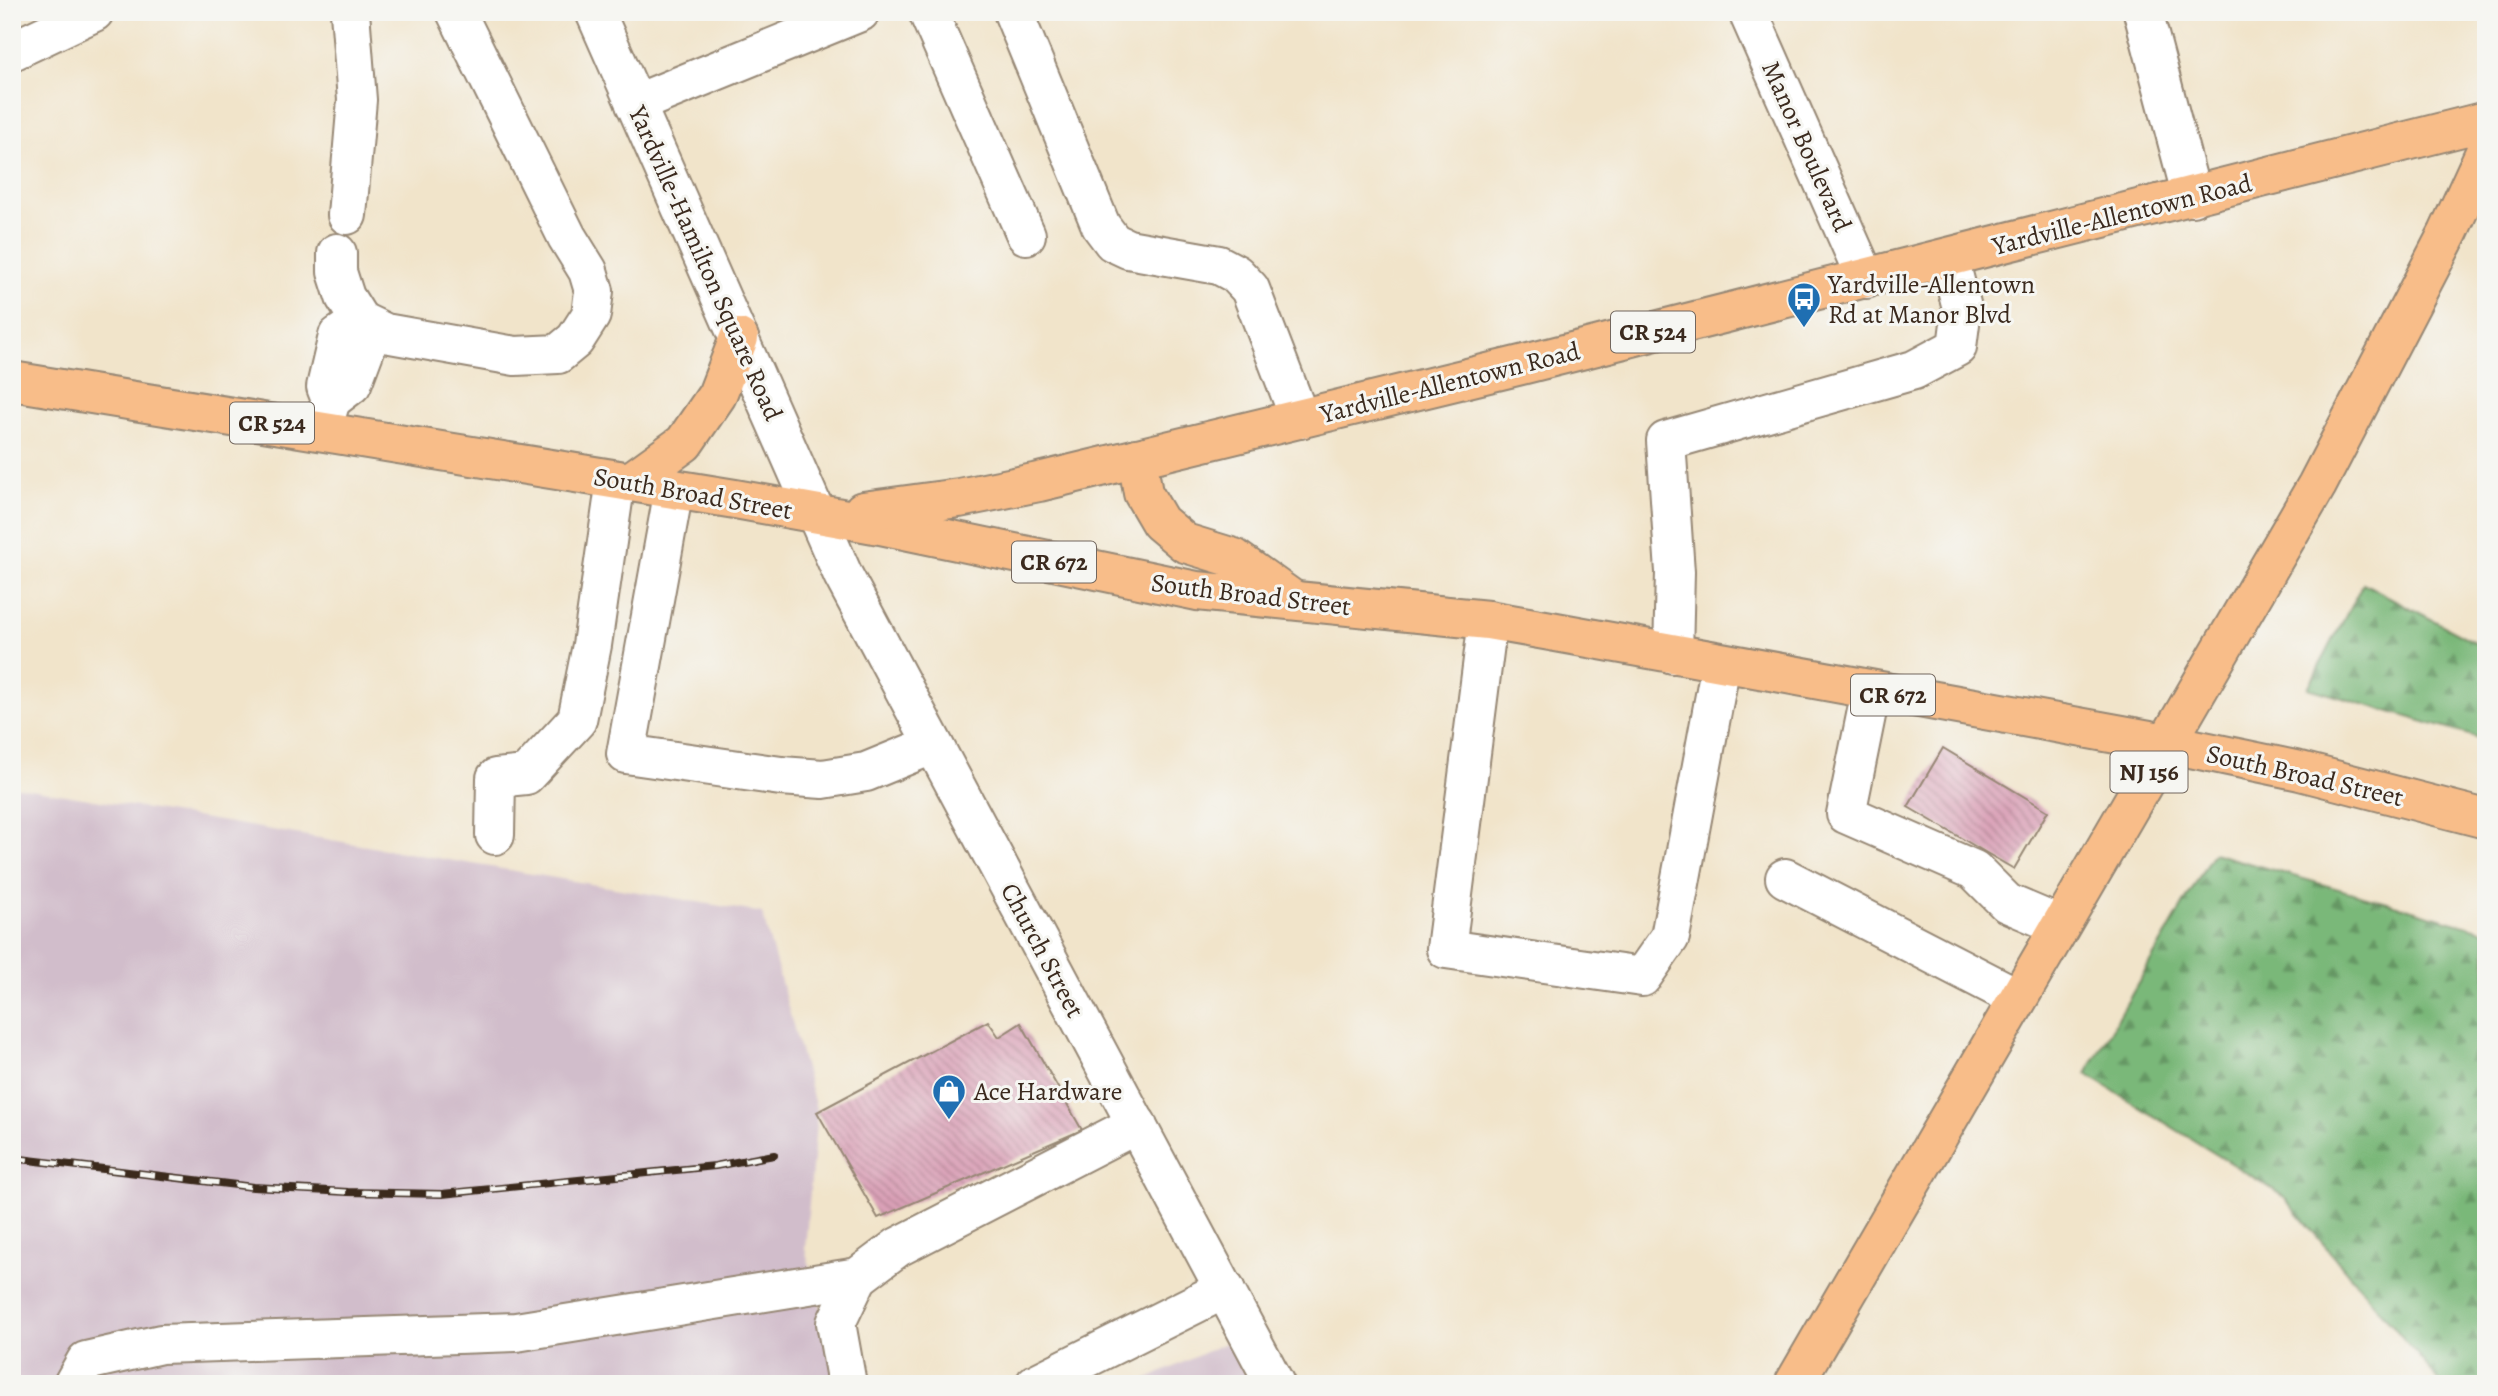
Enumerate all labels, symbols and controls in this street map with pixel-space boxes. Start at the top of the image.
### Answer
street label: Manor Boulevard [1753,55,1860,237]
street label: Yardville-Hamilton Square Road [620,99,791,426]
street label: Yardville-Allentown Road [1988,165,2256,264]
place label: Yardville-Allentown Rd at Manor Blvd [1827,267,2035,332]
bus stop icon: Yardville-Allentown Rd at Manor Blvd [1785,280,1823,329]
road number: CR 524 [1611,312,1695,352]
street label: Yardville-Allentown Road [1316,333,1584,432]
road number: CR 524 [230,402,314,444]
street label: South Broad Street [591,459,795,528]
road number: CR 672 [1012,542,1096,582]
street label: South Broad Street [1149,565,1353,624]
road number: CR 672 [1851,674,1935,716]
street label: South Broad Street [2203,736,2407,815]
road number: NJ 156 [2110,752,2188,792]
street label: Church Street [992,877,1093,1024]
shop icon: Ace Hardware [930,1072,968,1121]
place label: Ace Hardware [973,1074,1122,1109]

